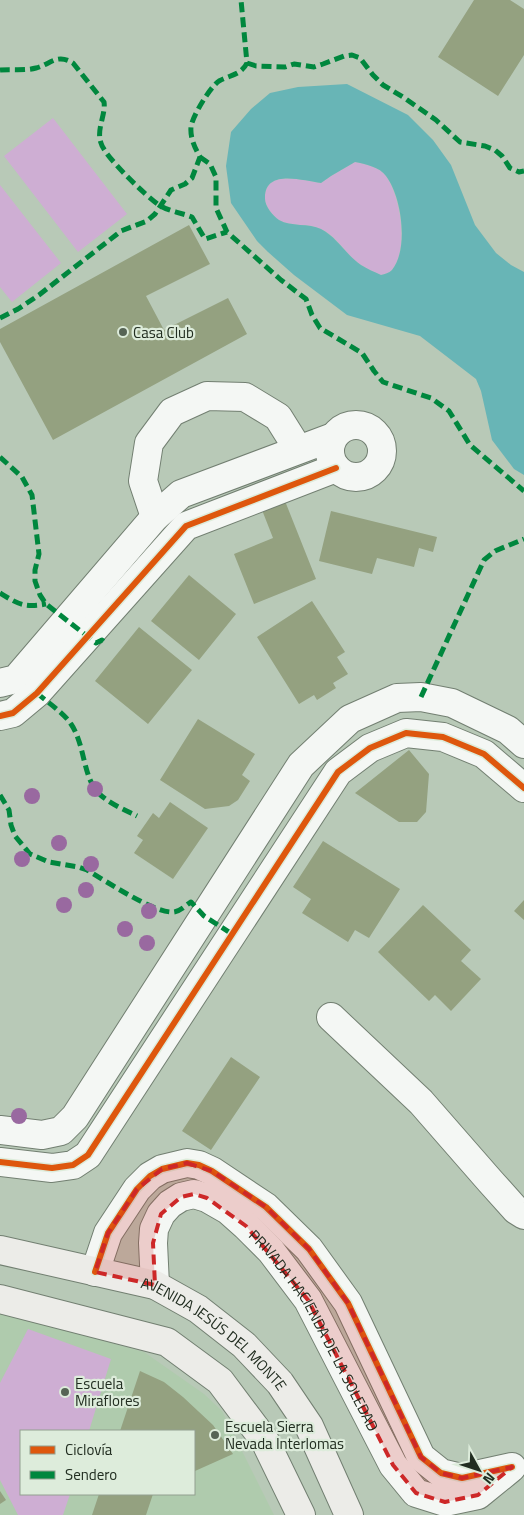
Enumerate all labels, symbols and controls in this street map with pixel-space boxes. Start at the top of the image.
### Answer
place label: Casa Club [133,321,194,344]
marker: Casa Club [117,326,129,338]
street label: PRIVADA HACIENDA DE LA SOLEDAD [244,1224,385,1435]
street label: AVENIDA JESÚS DEL MONTE [139,1271,293,1395]
place label: Escuela Miraflores [75,1372,140,1412]
marker: Escuela Miraflores [59,1386,71,1398]
place label: Escuela Sierra Nevada Interlomas [225,1415,344,1455]
marker: Escuela Sierra Nevada Interlomas [209,1429,221,1441]
legend [20,1430,195,1495]
text: Ciclovía [65,1438,113,1461]
north arrow [454,1445,504,1495]
text: Sendero [65,1463,117,1486]
text: N [478,1468,501,1489]

